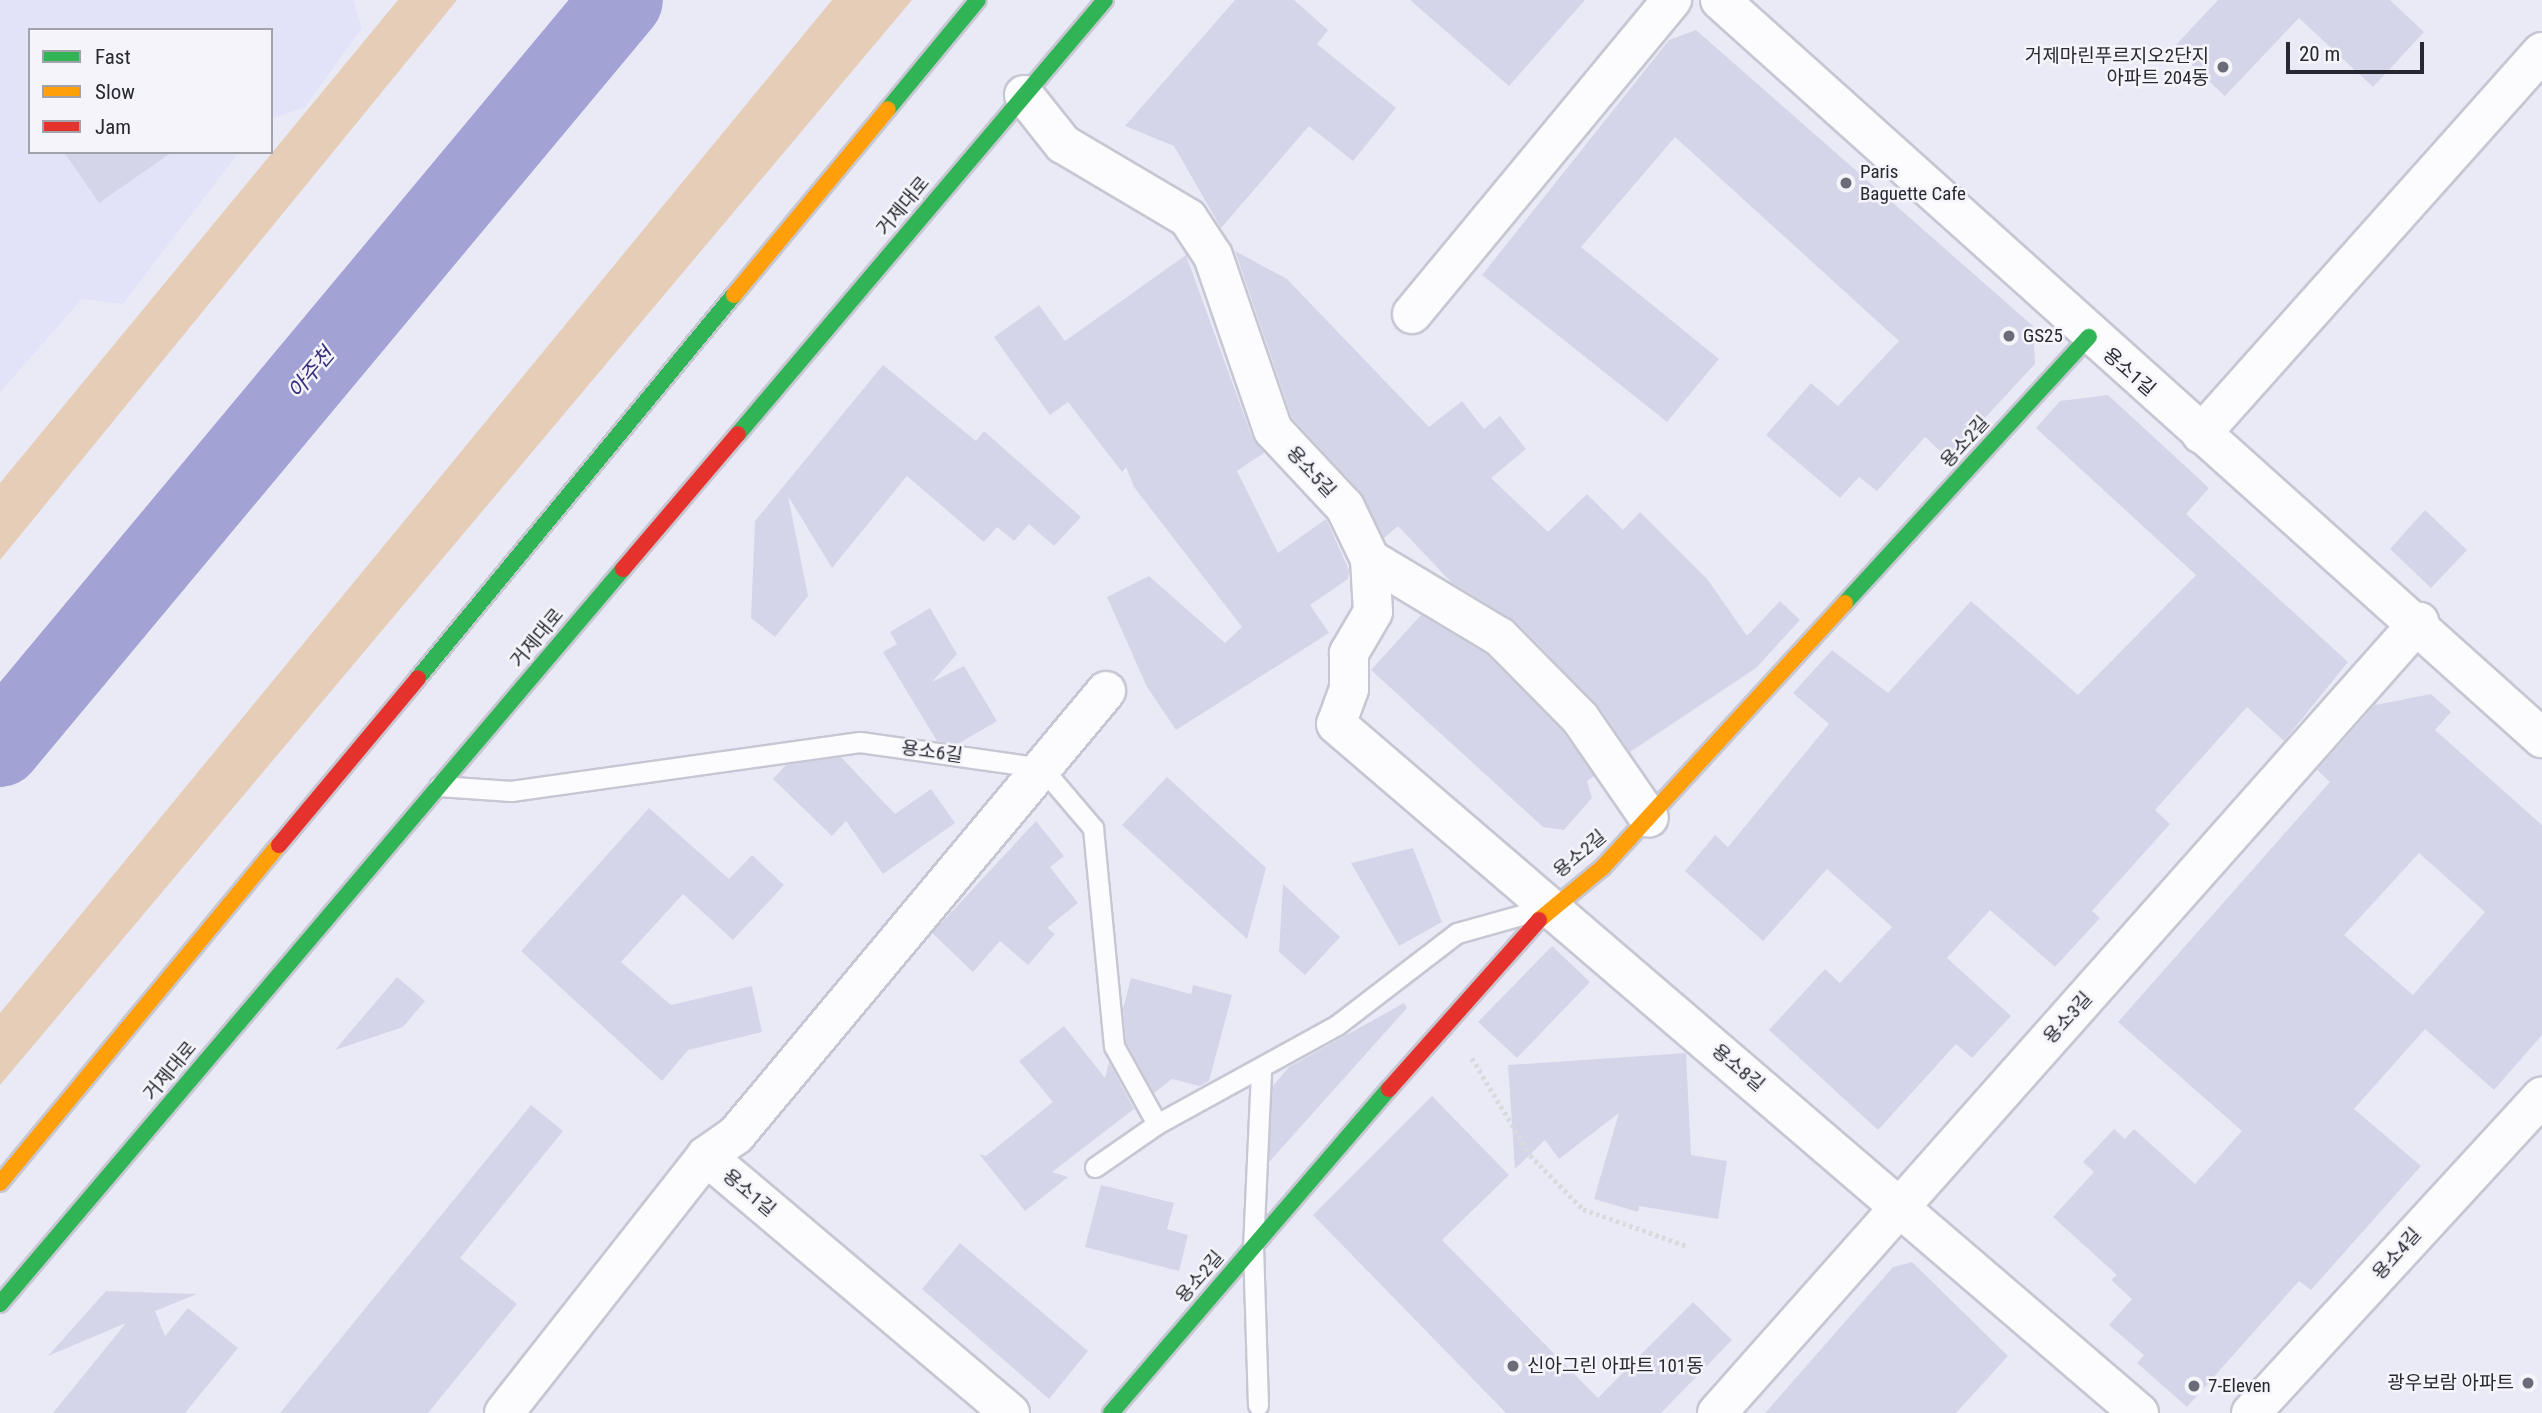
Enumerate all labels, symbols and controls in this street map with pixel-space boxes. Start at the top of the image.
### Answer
legend [28,28,273,154]
scale bar [2290,28,2428,72]
text: 20 m [2299,42,2340,66]
text: Fast [95,45,131,69]
place label: 거제마린푸르지오2단지 아파트 204동 [2025,45,2209,89]
marker: 거제마린푸르지오2단지 아파트 204동 [2215,59,2231,75]
text: Slow [95,80,135,104]
text: Jam [95,115,131,139]
place label: Paris Baguette Cafe [1860,161,1966,205]
street label: 거제대로 [872,172,934,240]
marker: Paris Baguette Cafe [1838,175,1854,191]
place label: GS25 [2023,325,2063,347]
marker: GS25 [2001,328,2017,344]
water label: 아주천 [283,343,339,403]
street label: 용소1길 [2098,343,2160,401]
street label: 용소2길 [1936,411,1994,473]
street label: 용소5길 [1282,442,1340,502]
street label: 거제대로 [506,604,568,672]
street label: 용소6길 [900,736,964,768]
street label: 용소2길 [1549,825,1611,883]
street label: 용소3길 [2039,987,2097,1049]
street label: 거제대로 [139,1037,201,1105]
street label: 용소8길 [1707,1039,1769,1097]
street label: 용소1길 [718,1164,780,1222]
street label: 용소4길 [2368,1223,2426,1285]
street label: 용소2길 [1171,1246,1229,1308]
place label: 신아그린 아파트 101동 [1527,1355,1704,1377]
marker: 신아그린 아파트 101동 [1505,1358,1521,1374]
place label: 광우보람 아파트 [2387,1372,2514,1394]
place label: 7-Eleven [2208,1375,2271,1397]
marker: 광우보람 아파트 [2520,1375,2536,1391]
marker: 7-Eleven [2186,1378,2202,1394]

